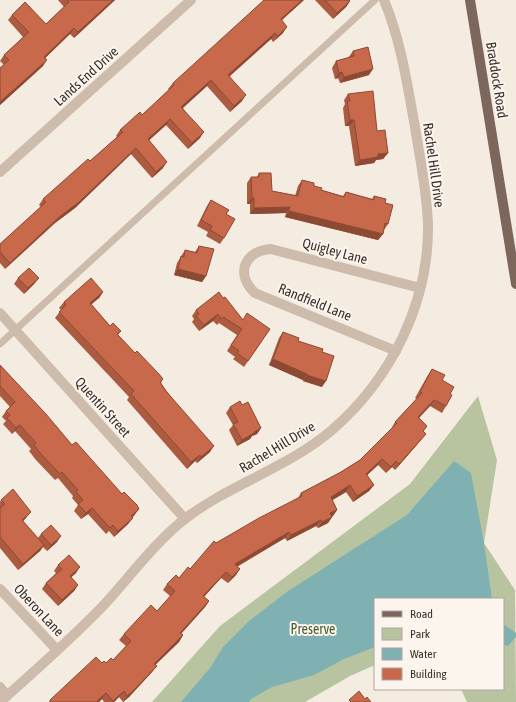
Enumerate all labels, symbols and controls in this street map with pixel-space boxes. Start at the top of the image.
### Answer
street label: Braddock Road [483,41,511,119]
street label: Lands End Drive [51,43,121,109]
street label: Rachel Hill Drive [420,122,448,208]
street label: Quigley Lane [301,235,369,267]
street label: Randfield Lane [276,280,354,324]
street label: Quentin Street [72,374,134,440]
street label: Rachel Hill Drive [236,418,318,476]
street label: Oberon Lane [11,581,67,639]
legend [374,598,504,690]
text: Road [410,607,433,621]
park label: Preserve [291,621,335,637]
text: Park [410,627,431,641]
text: Water [410,647,437,661]
text: Building [410,667,448,681]

